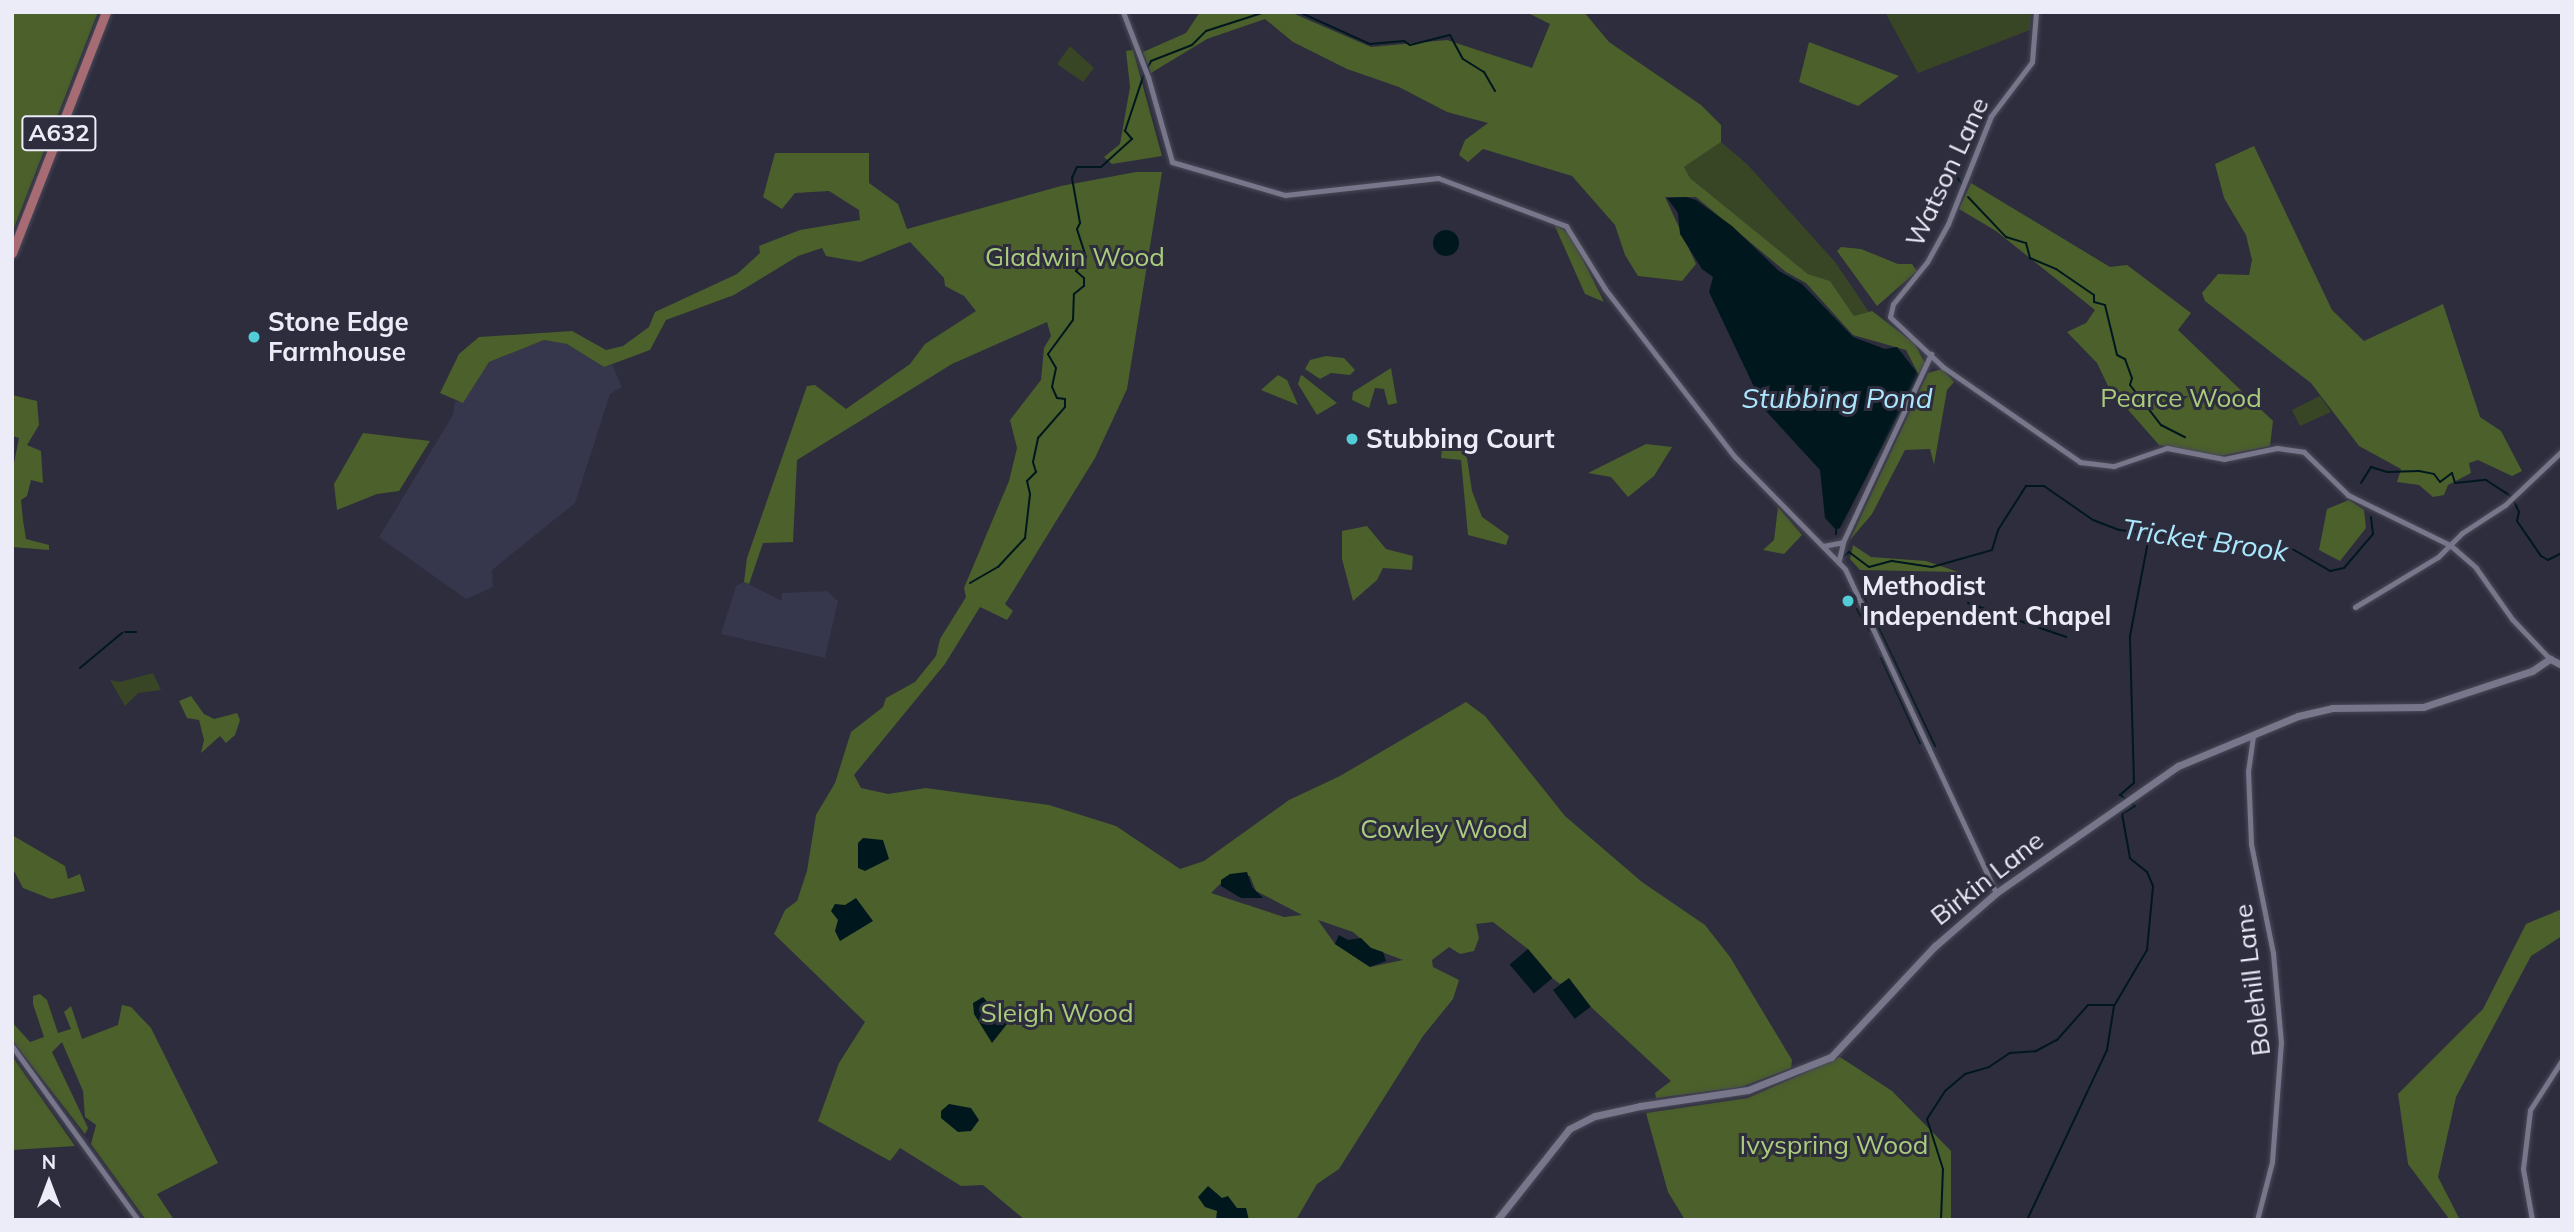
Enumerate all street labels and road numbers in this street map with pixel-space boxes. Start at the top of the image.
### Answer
street label: Watson Lane [1899,92,1995,252]
road number: A632 [20,113,98,154]
street label: Birkin Lane [1925,824,2049,932]
street label: Bolehill Lane [2227,902,2277,1058]

